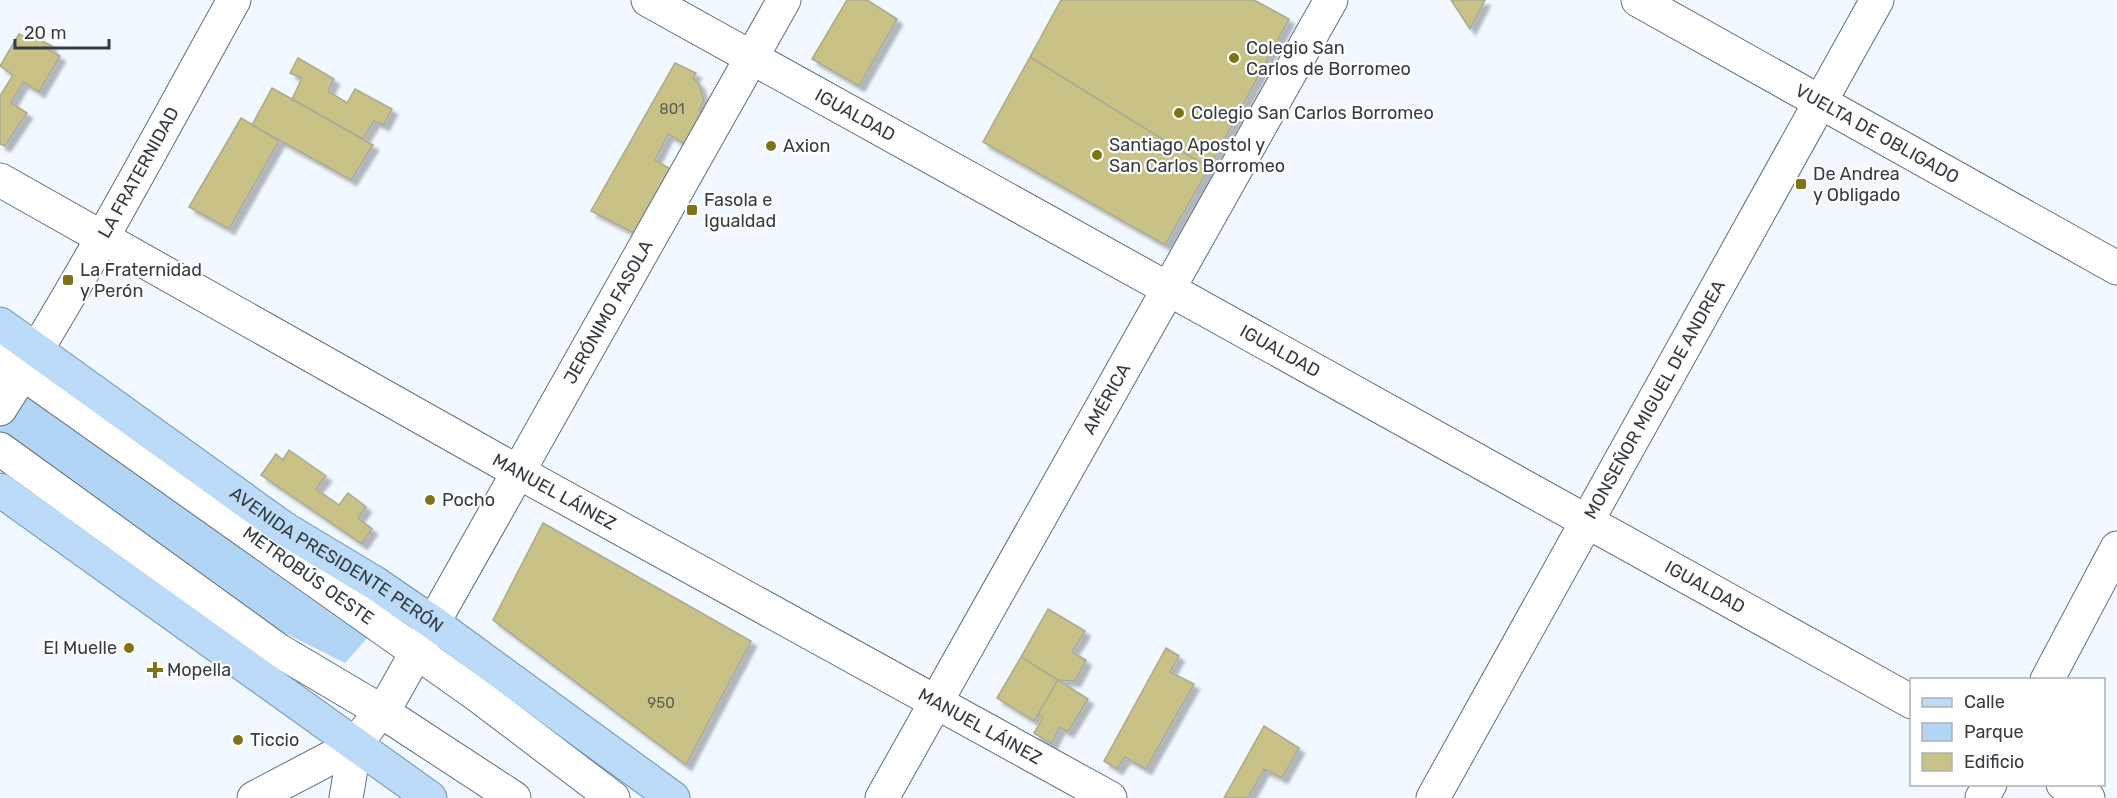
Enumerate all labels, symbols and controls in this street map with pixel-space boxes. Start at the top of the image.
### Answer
scale bar [15,12,110,50]
text: 20 m [24,22,66,44]
place label: Colegio San Carlos de Borromeo [1246,37,1411,80]
marker: Colegio San Carlos de Borromeo [1227,51,1241,65]
street label: VUELTA DE OBLIGADO [1791,79,1963,188]
street label: IGUALDAD [811,84,899,146]
house number: 801 [659,100,685,118]
place label: Colegio San Carlos Borromeo [1191,102,1434,124]
street label: LA FRATERNIDAD [93,103,184,242]
marker: Colegio San Carlos Borromeo [1172,106,1186,120]
place label: Santiago Apostol y San Carlos Borromeo [1109,134,1285,177]
place label: Axion [783,135,830,157]
marker: Axion [764,139,778,153]
marker: Santiago Apostol y San Carlos Borromeo [1090,148,1104,162]
place label: De Andrea y Obligado [1813,163,1900,206]
marker: De Andrea y Obligado [1794,177,1808,191]
place label: Fasola e Igualdad [704,189,776,232]
marker: Fasola e Igualdad [685,203,699,217]
street label: JERÓNIMO FASOLA [559,236,657,388]
place label: La Fraternidad y Perón [80,259,202,302]
marker: La Fraternidad y Perón [61,273,75,287]
street label: MONSEÑOR MIGUEL DE ANDREA [1579,276,1730,523]
street label: IGUALDAD [1236,320,1324,382]
street label: AMÉRICA [1078,359,1135,438]
street label: MANUEL LÁINEZ [489,449,620,535]
street label: AVENIDA PRESIDENTE PERÓN [226,482,448,637]
place label: Pocho [442,489,495,511]
marker: Pocho [423,493,437,507]
street label: METROBÚS OESTE [239,522,378,629]
street label: IGUALDAD [1661,556,1749,618]
place label: El Muelle [43,637,117,659]
marker: El Muelle [122,641,136,655]
place label: Mopella [167,659,231,681]
marker: Mopella [148,663,162,677]
legend [1910,678,2105,786]
street label: MANUEL LÁINEZ [914,683,1046,769]
text: Calle [1964,691,2005,713]
house number: 950 [647,694,675,712]
text: Parque [1964,721,2024,743]
place label: Ticcio [250,729,299,751]
marker: Ticcio [231,733,245,747]
text: Edificio [1964,751,2024,773]

